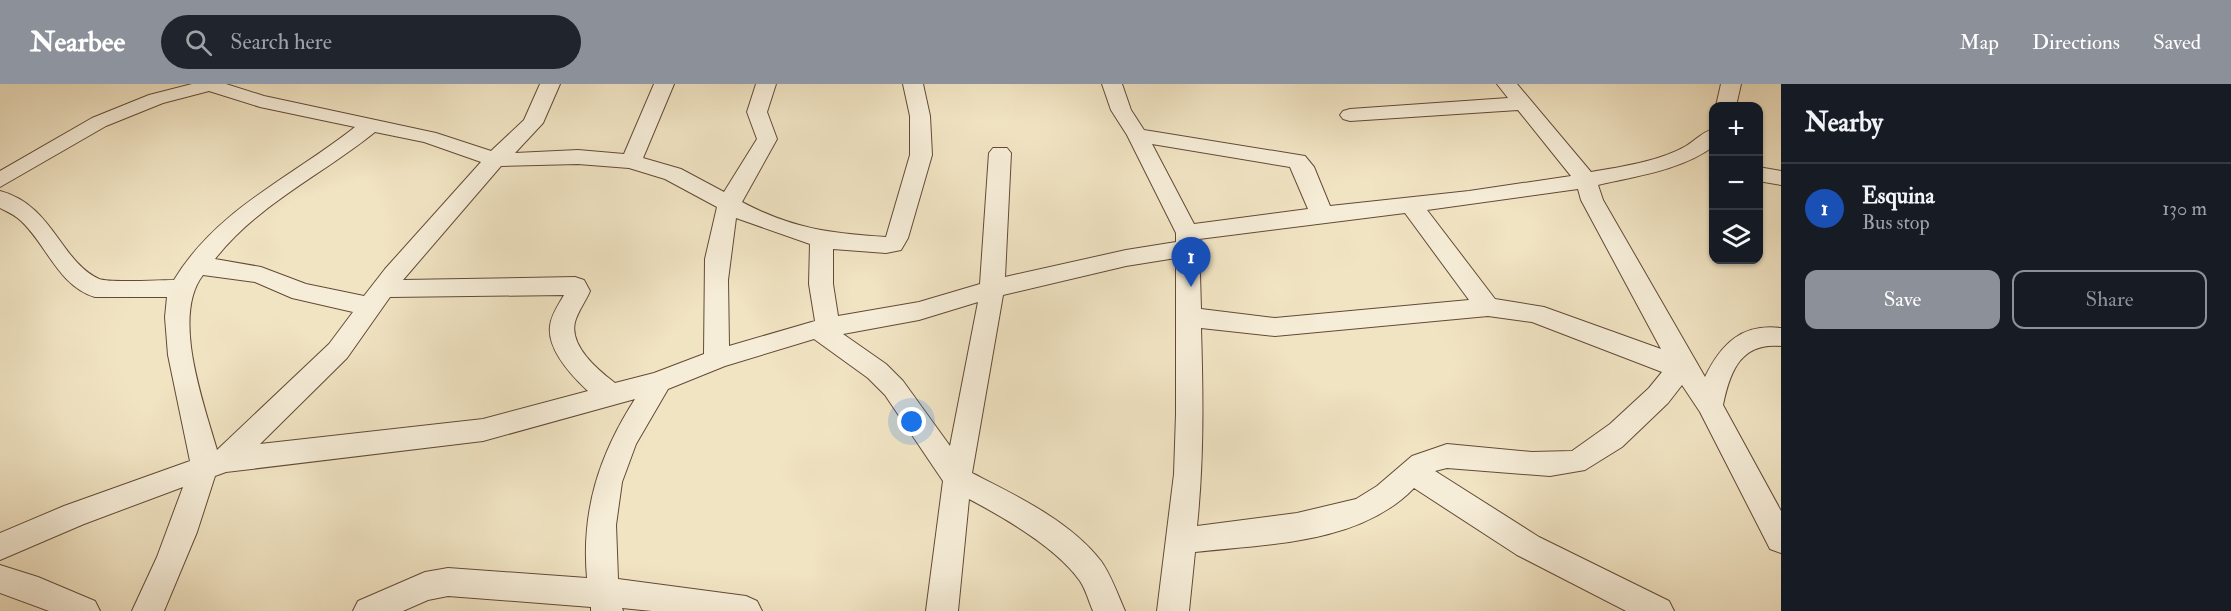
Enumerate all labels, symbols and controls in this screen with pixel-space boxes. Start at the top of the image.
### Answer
search box [161,15,581,69]
text: Nearbee [30,25,125,60]
icon: search [182,26,215,59]
text: Search here [230,28,332,56]
text: Map [1959,29,1999,56]
text: Directions [2032,29,2120,56]
text: Saved [2153,29,2201,56]
map controls [1709,102,1763,264]
button: + [1709,102,1763,156]
text: Nearby [1805,107,1883,139]
button: − [1709,156,1763,210]
text: Esquina [1862,182,1935,210]
text: 1 [1821,196,1828,221]
text: 130 m [2162,196,2207,221]
button: layers [1709,210,1763,264]
text: Bus stop [1862,210,1930,235]
pin: 1 [1172,238,1210,287]
button: Save [1805,270,2000,329]
button: Share [2012,270,2207,329]
your location [897,407,926,436]

